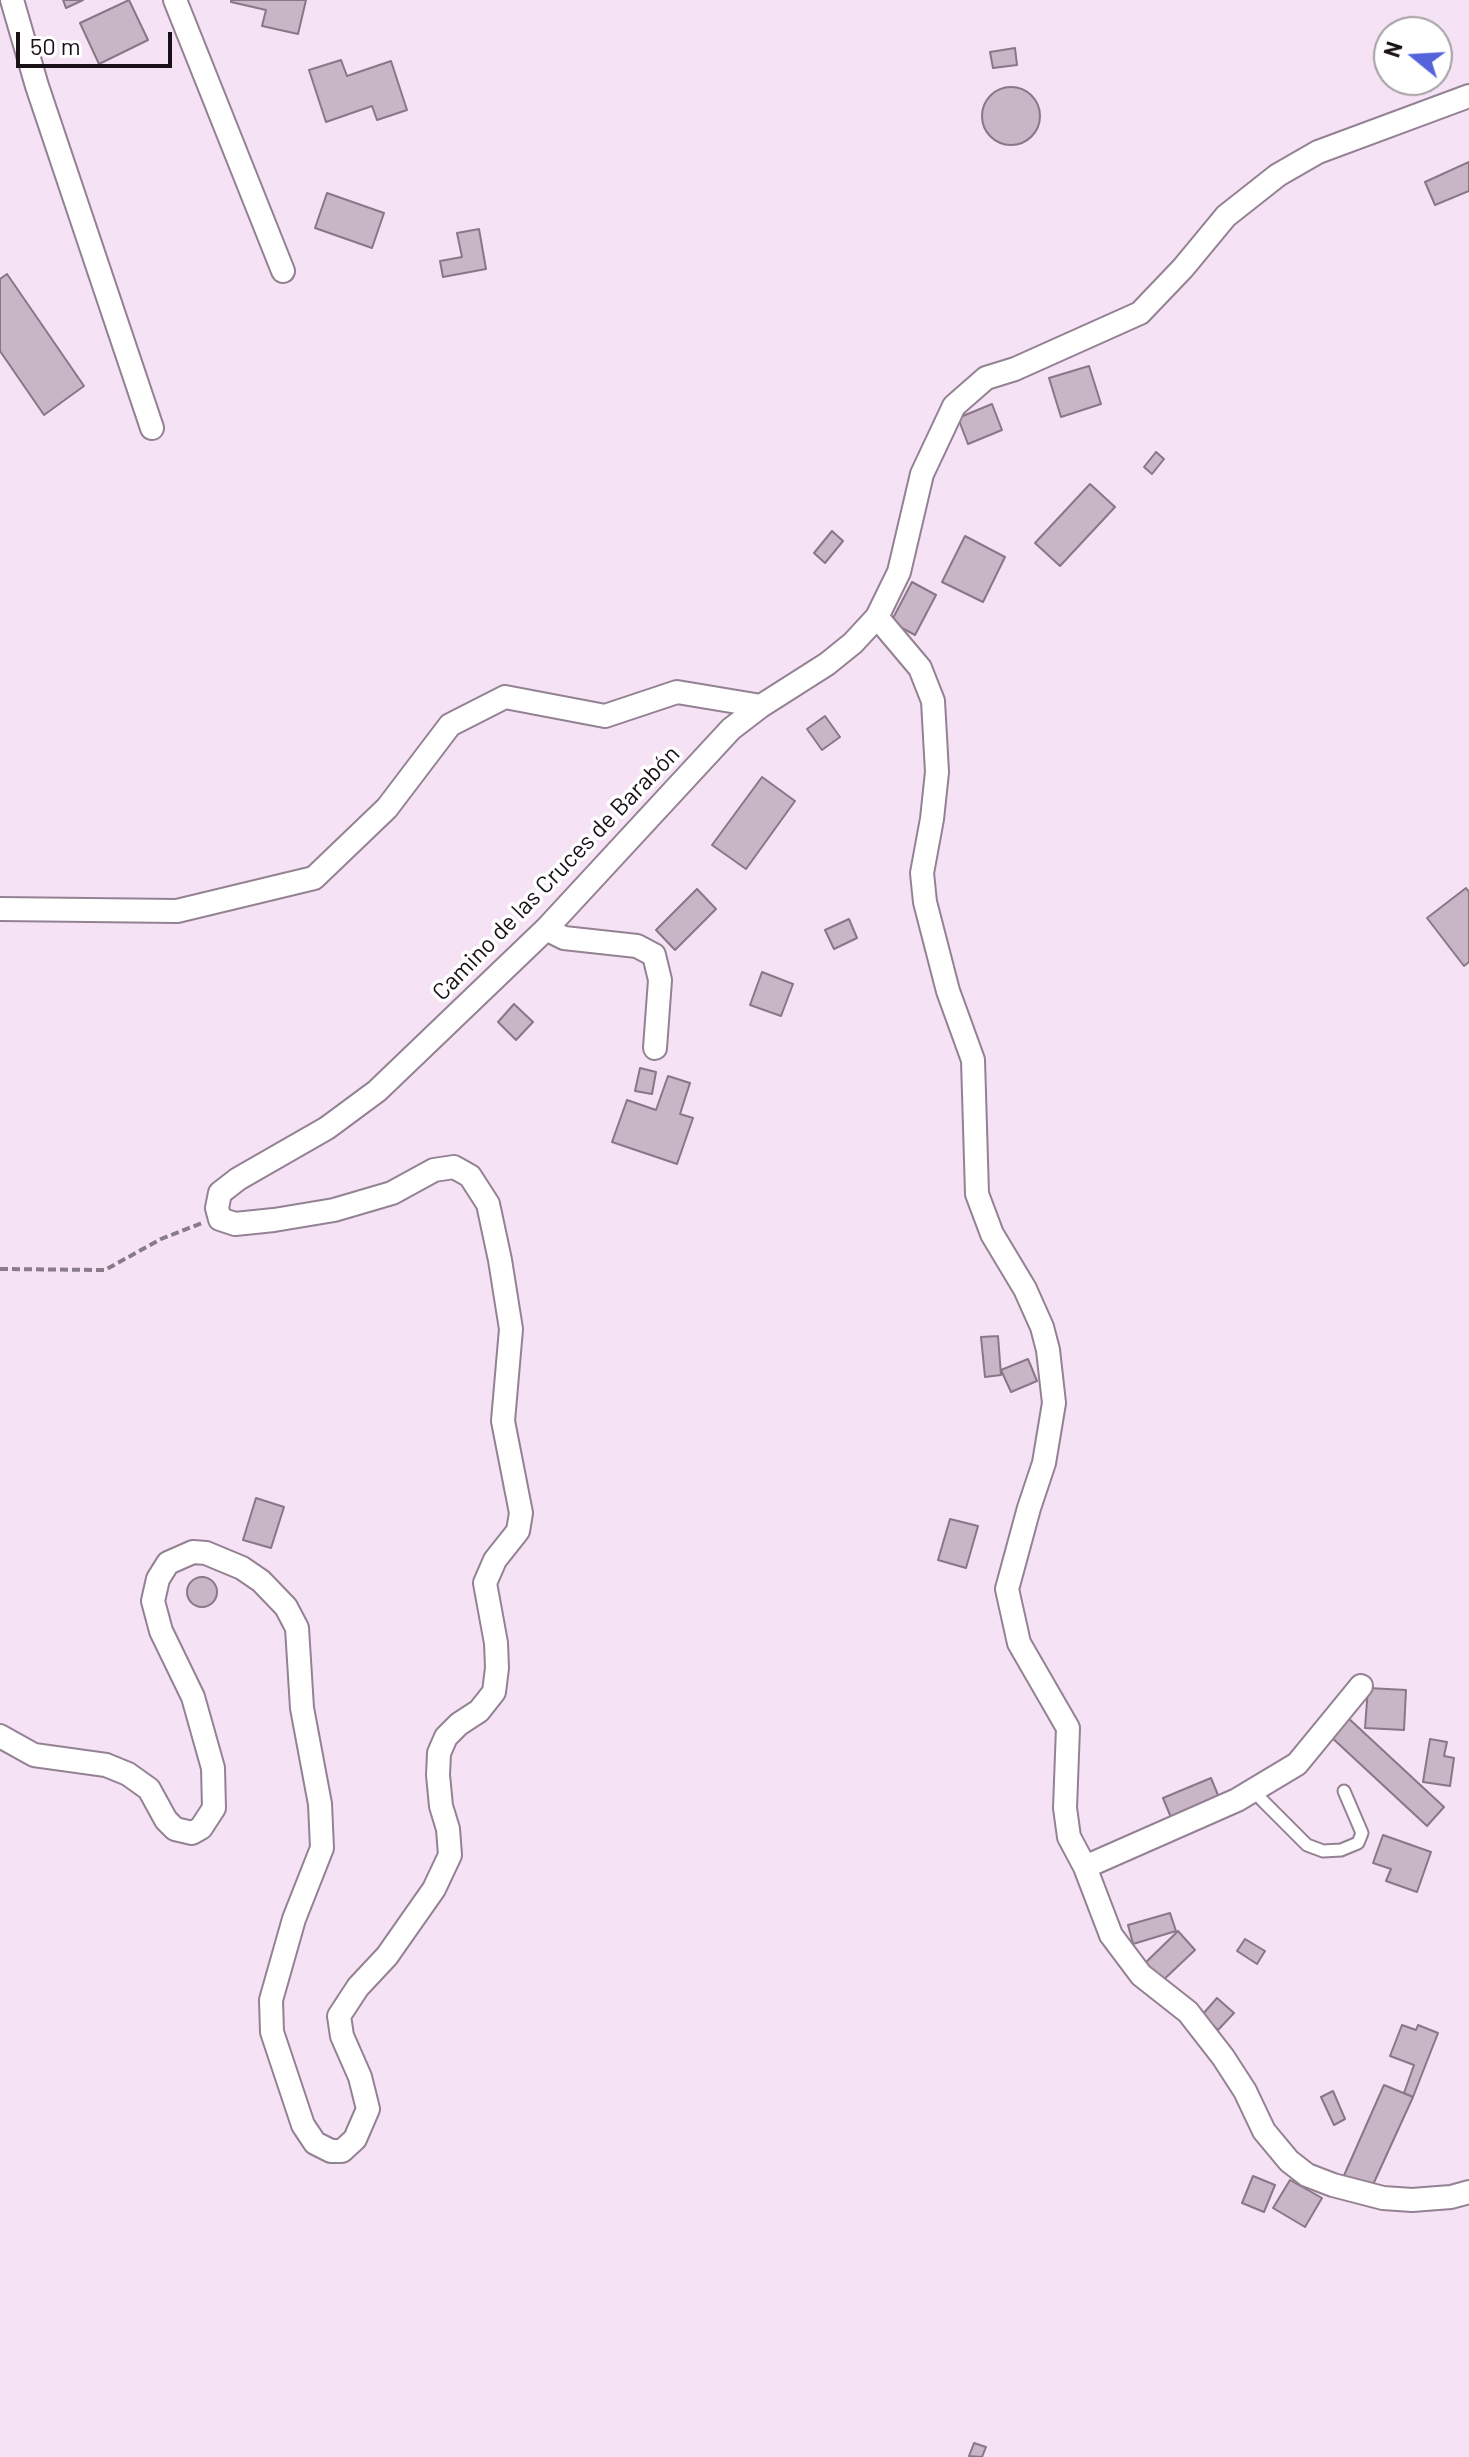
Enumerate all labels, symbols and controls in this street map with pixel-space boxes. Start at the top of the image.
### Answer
scale bar [20,16,176,66]
north arrow [1373,16,1453,96]
text: 50 m [30,31,81,60]
text: N [1377,38,1407,60]
street label: Camino de las Cruces de Barabón [426,740,686,1006]

